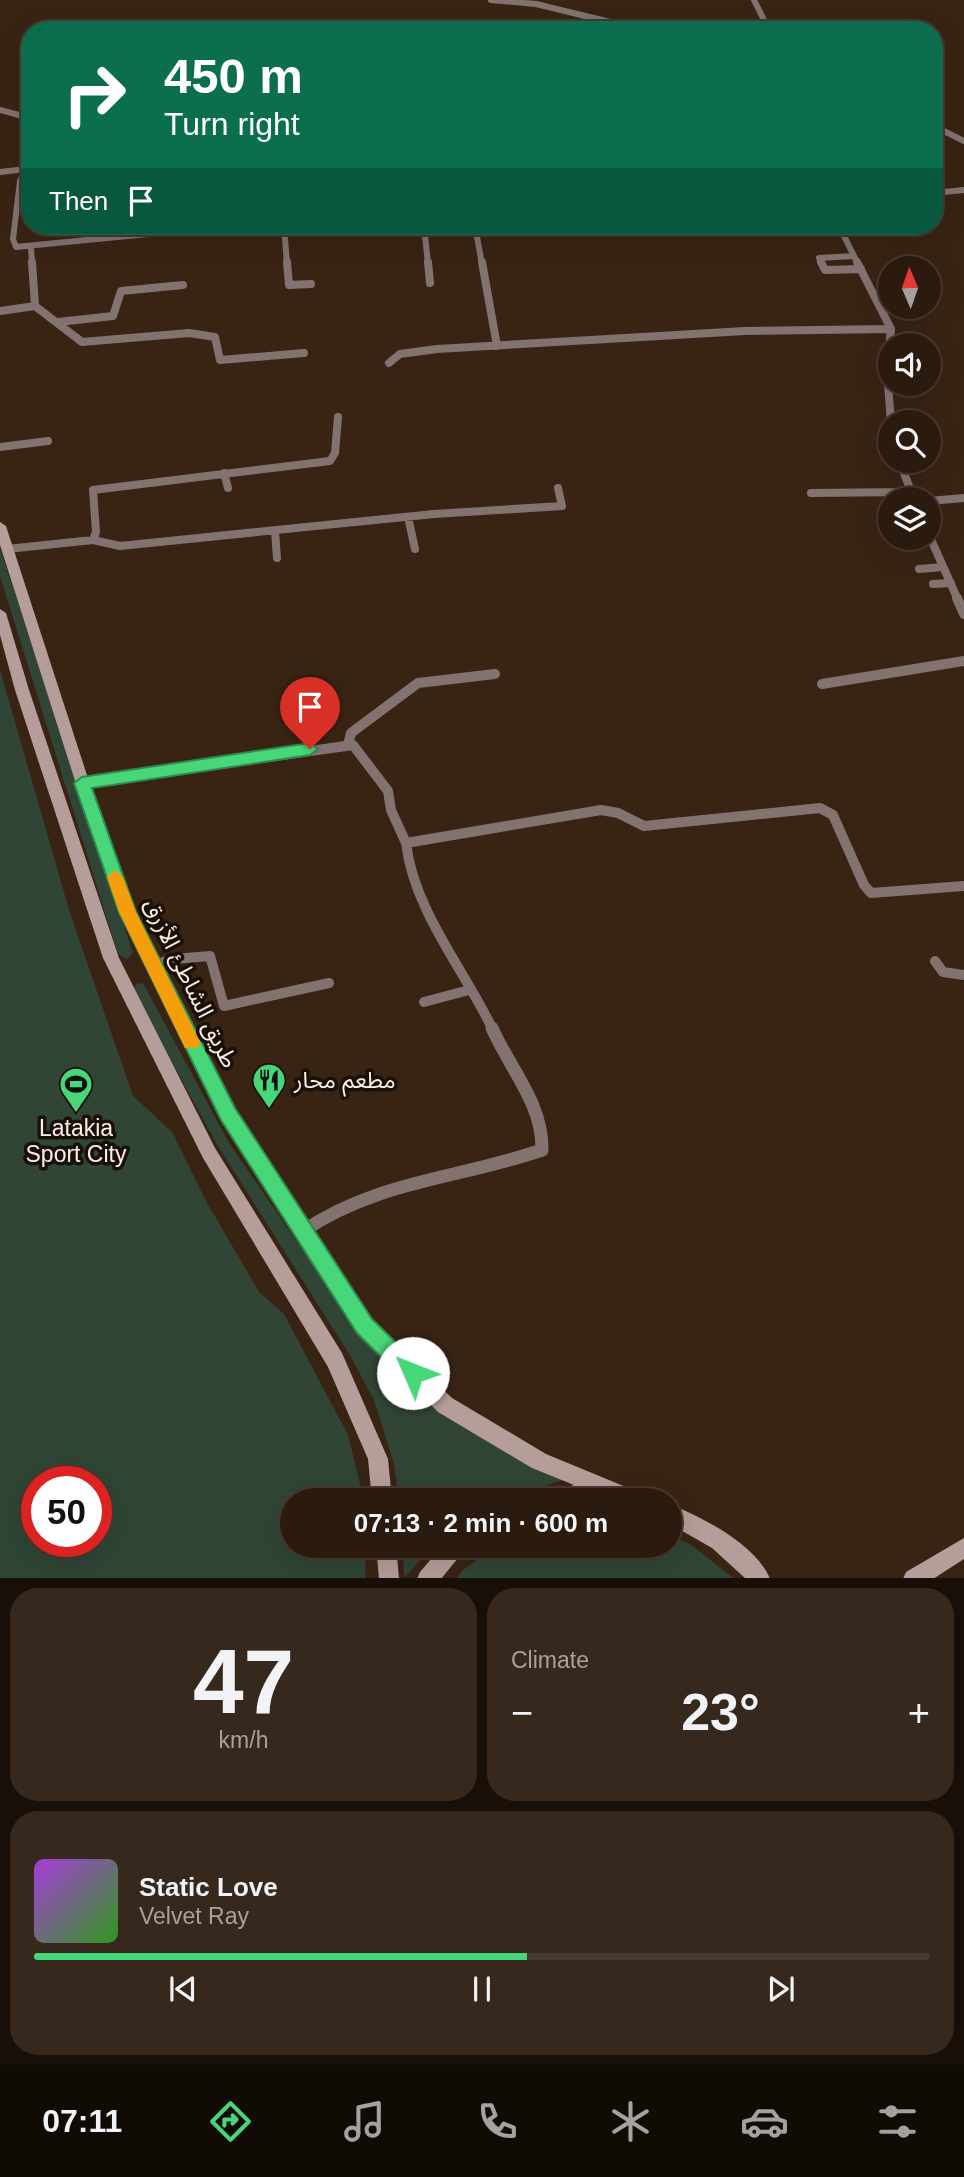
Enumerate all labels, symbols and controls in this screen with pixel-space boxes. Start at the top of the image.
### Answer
icon: right [49,49,140,140]
text: 450 m [164,49,303,103]
text: Turn right [164,106,300,142]
icon: arrive [122,182,160,220]
text: Then [49,186,108,216]
north arrow [878,256,942,318]
map controls [878,256,941,550]
button: sound [878,333,941,396]
button: search [878,410,941,473]
button: layers [878,487,941,550]
pin [280,677,340,749]
icon: arrive [291,688,329,726]
street label: طريق الشاطئ الأزرق [138,894,243,1072]
restaurant icon: مطعم محار [250,1061,288,1110]
sports icon: Latakia Sport City [57,1065,95,1114]
place label: مطعم محار [293,1067,396,1097]
place label: Latakia Sport City [26,1115,127,1167]
position arrow [376,1336,450,1410]
speed limit sign: 50 [21,1466,112,1557]
text: 07:13 · 2 min · 600 m [354,1508,608,1538]
text: 47 [193,1631,294,1732]
text: Climate [511,1647,589,1673]
text: 23° [681,1683,760,1741]
text: − [511,1692,533,1734]
text: + [908,1692,930,1734]
text: km/h [219,1727,268,1753]
text: Static Love [139,1872,278,1902]
text: Velvet Ray [139,1903,249,1929]
icon: previous [164,1970,202,2008]
icon: pause [463,1970,501,2008]
icon: next [762,1970,800,2008]
icon: directions [206,2097,255,2146]
icon: music [340,2097,389,2146]
icon: phone [473,2097,522,2146]
icon: climate [606,2097,655,2146]
icon: car [740,2097,789,2146]
icon: filters [873,2097,922,2146]
text: 07:11 [42,2103,122,2139]

